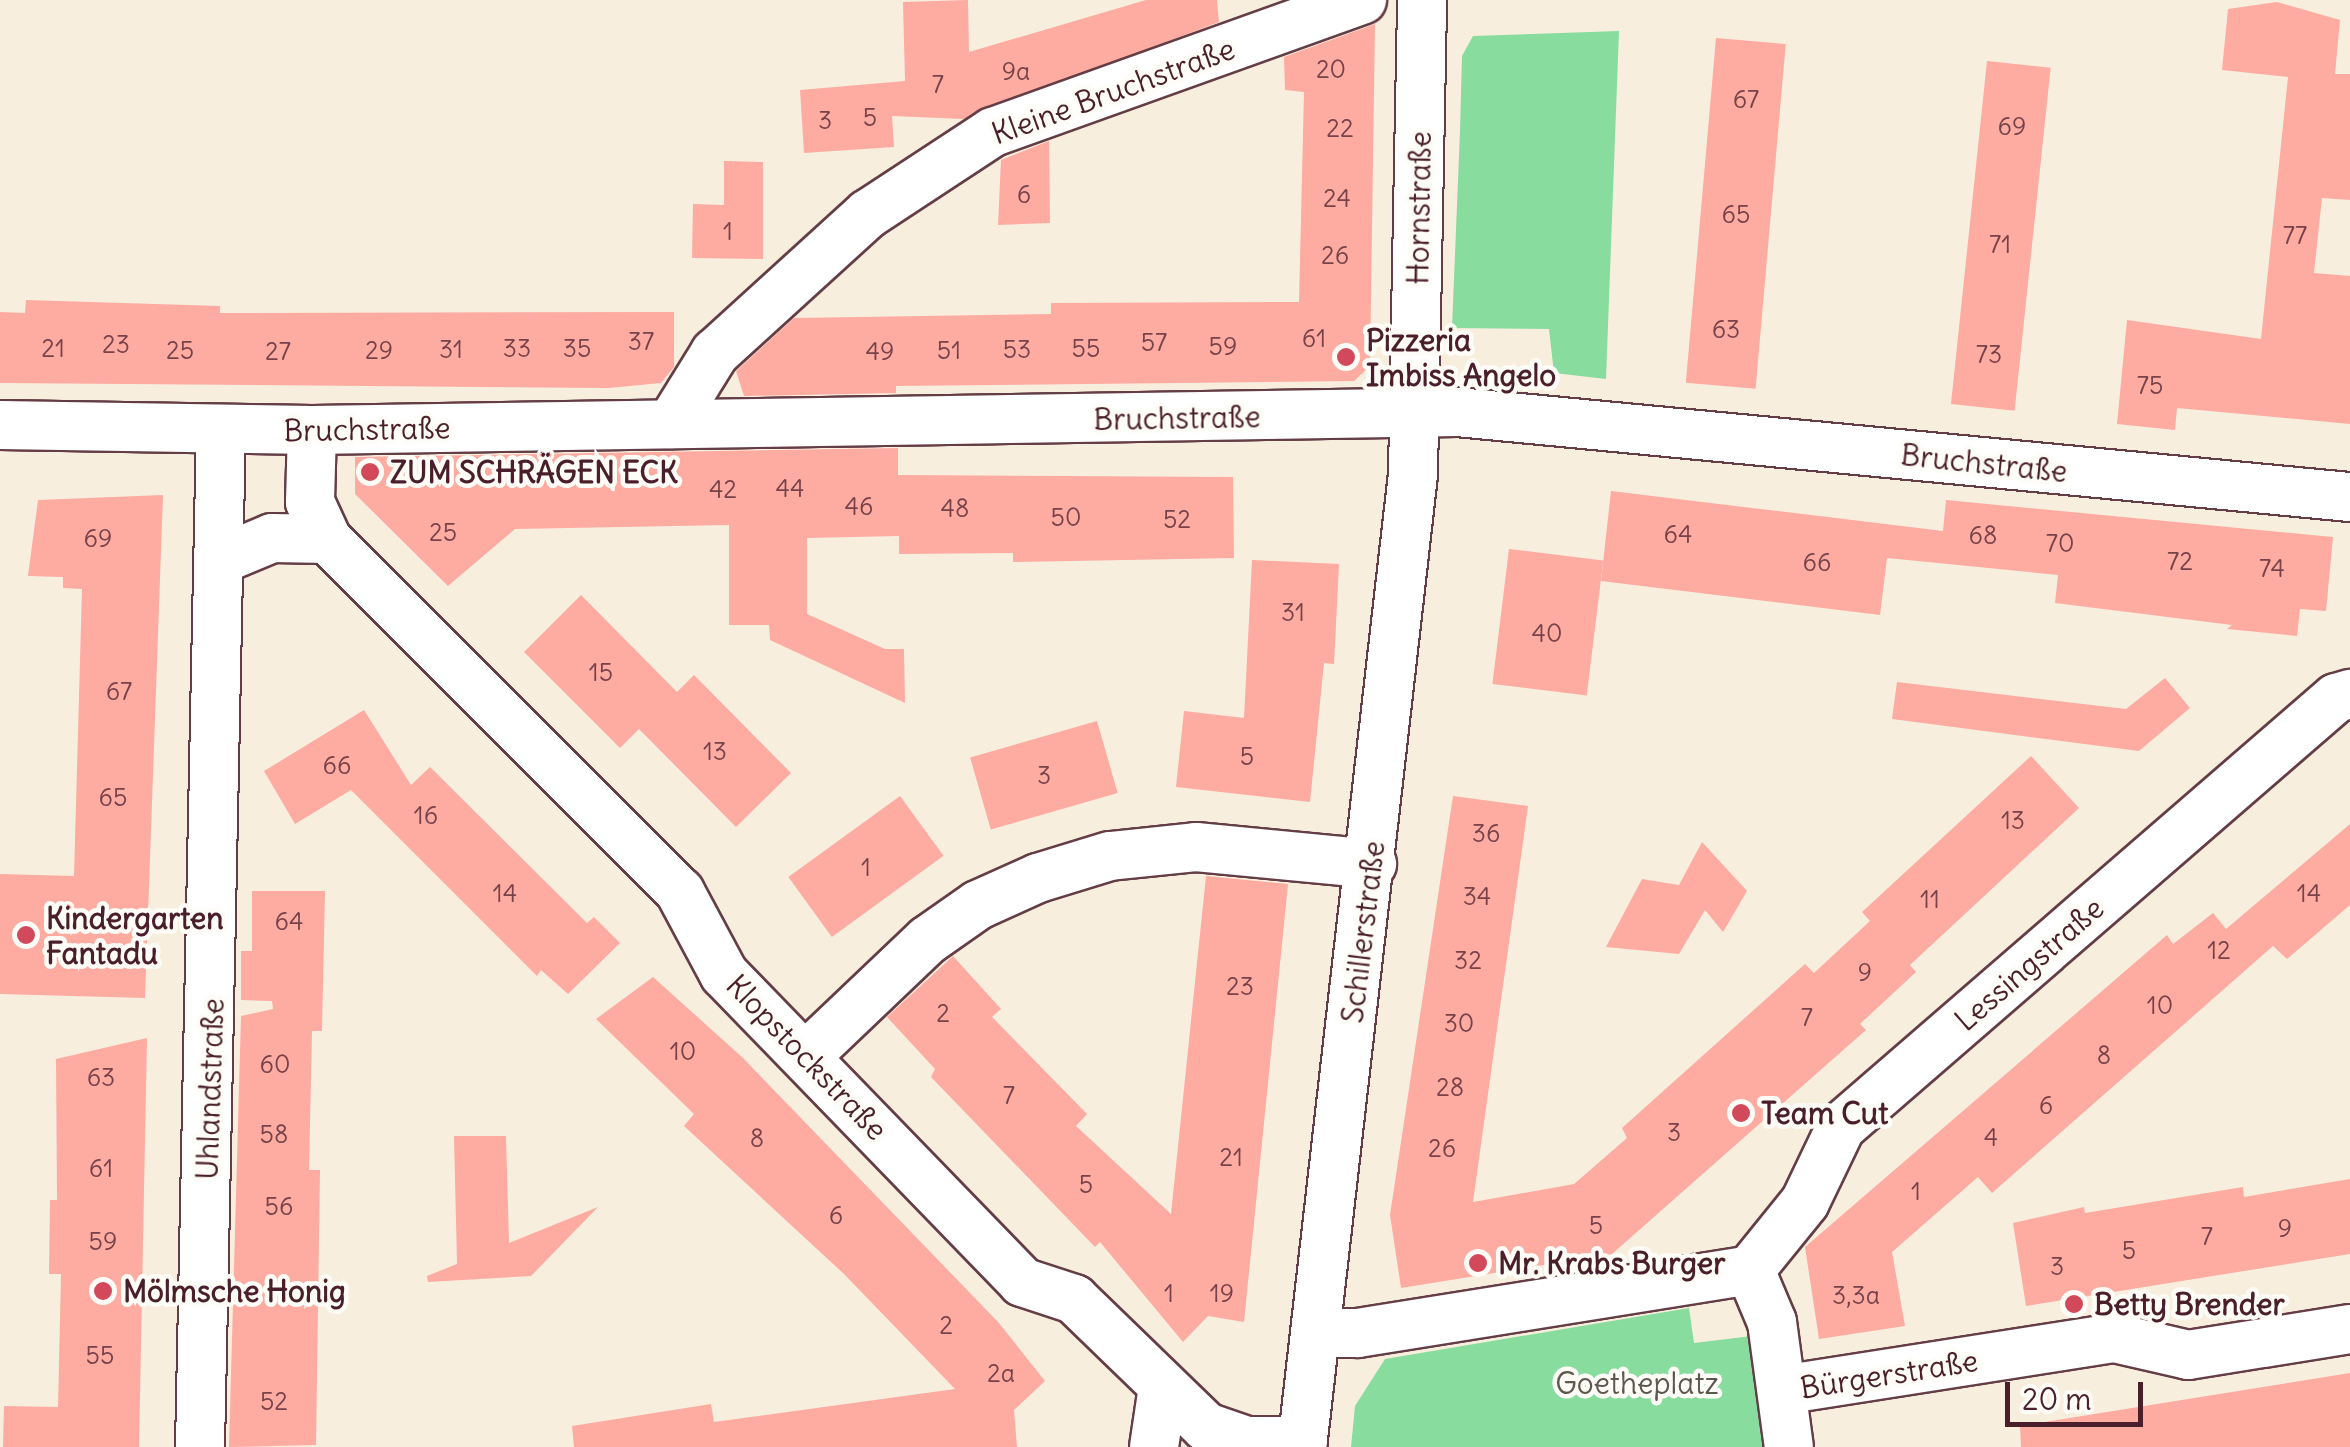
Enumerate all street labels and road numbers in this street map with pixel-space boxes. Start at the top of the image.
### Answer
street label: Kleine Bruchstraße [987,30,1239,152]
street label: Hornstraße [1400,131,1438,285]
street label: Bruchstraße [1093,399,1261,437]
street label: Bruchstraße [283,410,451,448]
street label: Bruchstraße [1899,436,2069,490]
street label: Schillerstraße [1334,839,1392,1025]
street label: Lessingstraße [1947,890,2111,1038]
street label: Klopstockstraße [719,967,895,1147]
street label: Uhlandstraße [189,998,231,1180]
street label: Bürgerstraße [1798,1342,1980,1406]

